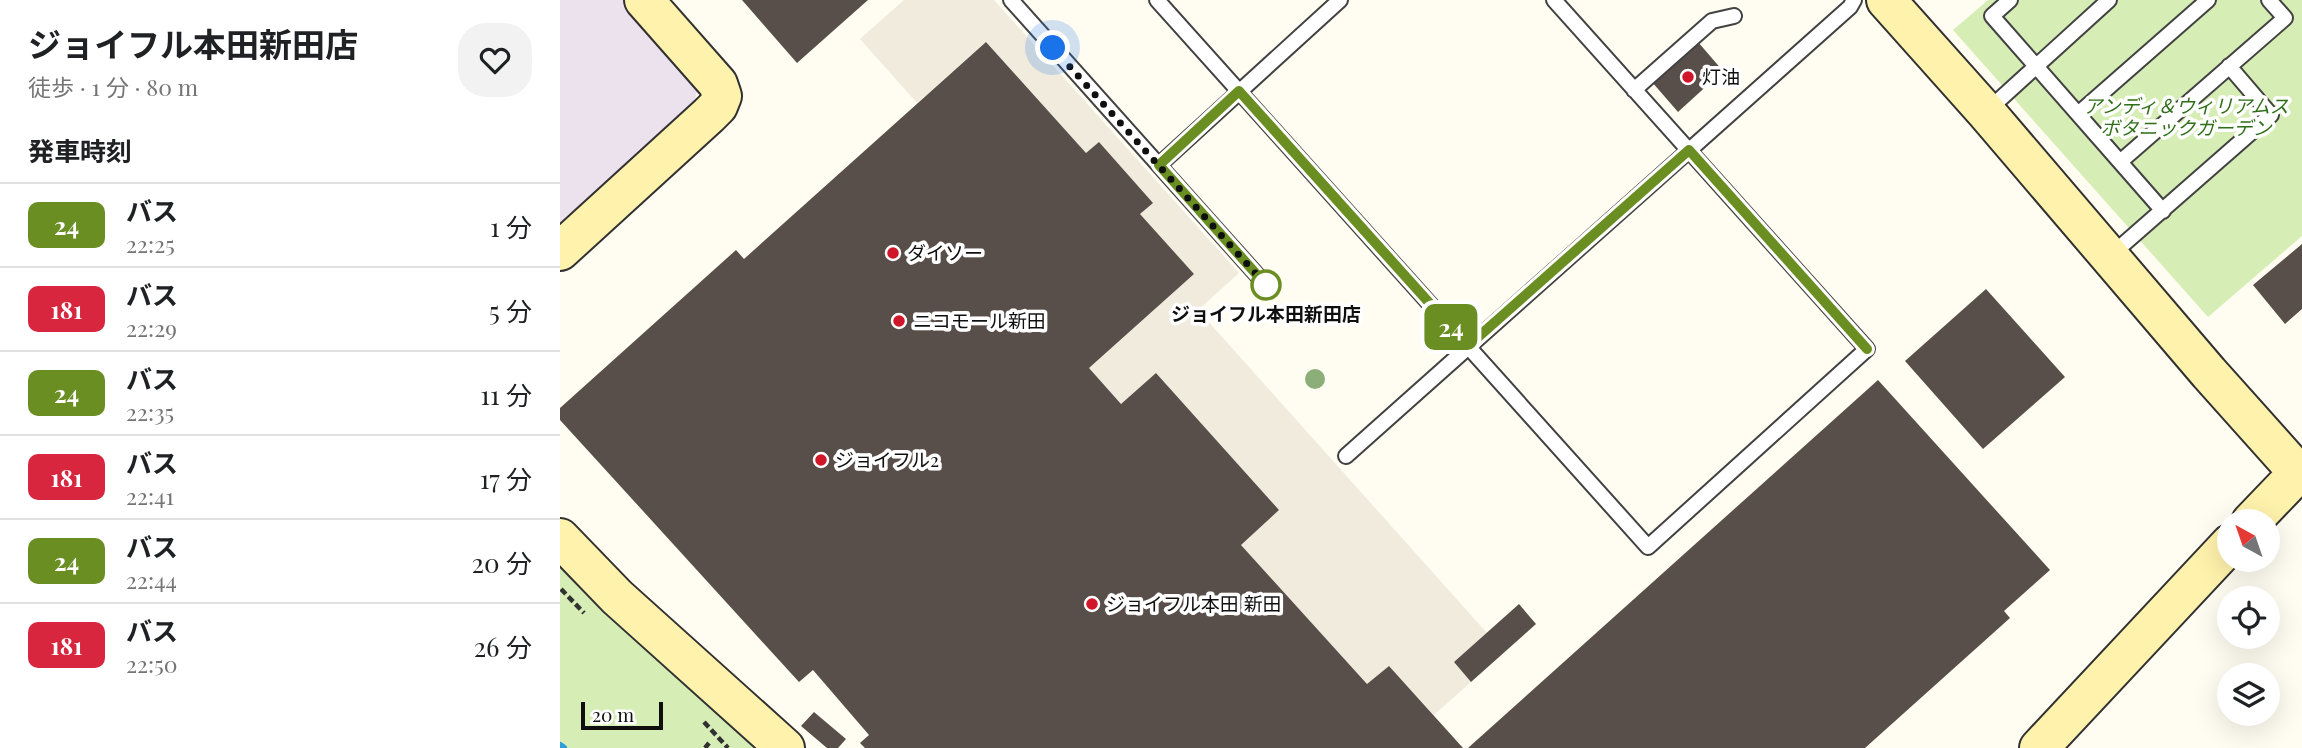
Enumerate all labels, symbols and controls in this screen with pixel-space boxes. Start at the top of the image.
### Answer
text: ジョイフル本田新田店 [28,21,358,65]
button: heart [458,23,532,97]
your location [1035,30,1070,65]
place label: 灯油 [1702,63,1740,89]
marker: 灯油 [1680,69,1696,85]
text: 徒歩 · 1 分 · 80 m [28,71,198,102]
park label: アンディ＆ウィリアムス ボタニックガーデン [2083,92,2289,140]
text: 発車時刻 [28,133,132,168]
text: バス [126,193,178,228]
text: 24 [54,209,79,241]
text: 1 分 [490,209,532,244]
text: 22:25 [126,228,175,259]
place label: ダイソー [907,239,983,265]
marker: ダイソー [885,245,901,261]
marker: ジョイフル本田新田店 [1251,270,1281,300]
text: バス [126,277,178,312]
text: 181 [51,293,82,325]
text: 5 分 [489,293,532,328]
place label: ジョイフル本田新田店 [1171,300,1361,326]
line badge: 24 [1420,304,1482,350]
place label: ニコモール新田 [913,307,1046,333]
text: 24 [1438,311,1464,343]
text: 22:29 [126,312,177,343]
marker: ニコモール新田 [891,313,907,329]
text: バス [126,361,178,396]
text: 24 [54,377,79,409]
text: 11 分 [480,377,532,412]
text: 22:35 [126,396,174,427]
text: バス [126,445,178,480]
place label: ジョイフル2 [835,446,939,472]
marker: ジョイフル2 [813,452,829,468]
text: 181 [51,461,82,493]
text: 17 分 [480,461,532,496]
text: 22:41 [126,480,174,511]
north arrow [2217,509,2280,572]
map controls [2217,509,2280,726]
text: バス [126,529,178,564]
text: 24 [54,545,79,577]
text: 20 分 [471,545,532,580]
text: 22:44 [126,564,177,595]
button: locate [2217,586,2280,649]
place label: ジョイフル本田 新田 [1106,590,1282,616]
marker: ジョイフル本田 新田 [1084,596,1100,612]
text: バス [126,613,178,648]
text: 181 [51,629,82,661]
text: 26 分 [474,629,532,664]
text: 22:50 [126,648,178,679]
button: layers [2217,663,2280,726]
scale bar [581,699,663,731]
text: 20 m [592,701,634,727]

